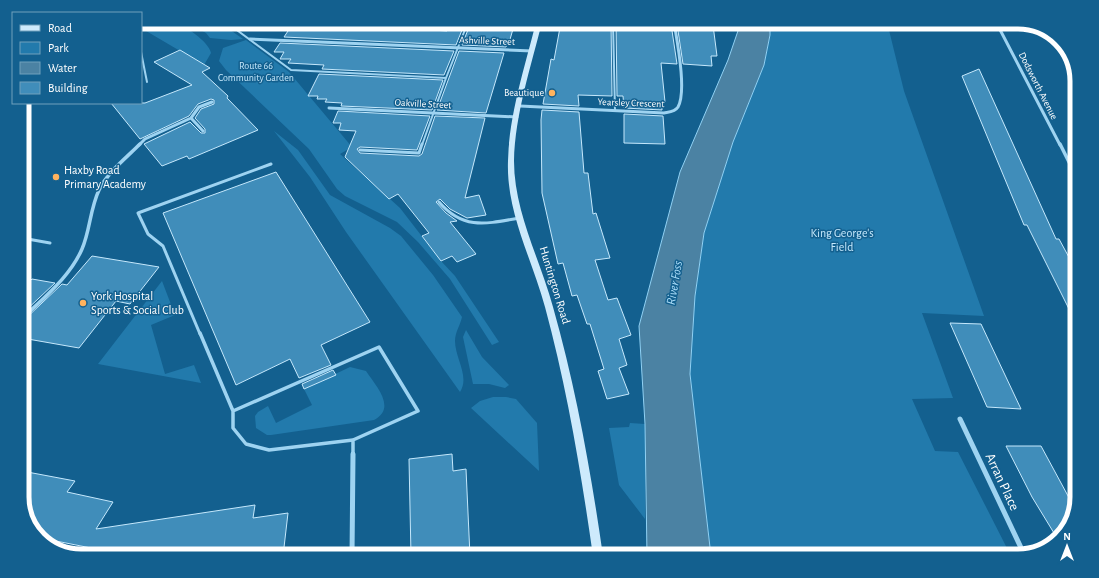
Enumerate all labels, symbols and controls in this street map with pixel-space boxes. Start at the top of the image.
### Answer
legend [12,12,142,104]
text: Road [48,22,72,34]
street label: Ashville Street [459,35,516,47]
text: Park [48,42,69,54]
street label: Dodsworth Avenue [1017,51,1059,122]
park label: Route 66 Community Garden [218,61,294,83]
text: Water [48,62,77,74]
text: Building [48,82,88,94]
place label: Beautique [504,88,544,98]
marker: Beautique [547,88,557,98]
street label: Yearsley Crescent [597,97,665,109]
street label: Oakville Street [394,98,452,111]
place label: Haxby Road Primary Academy [64,164,146,191]
marker: Haxby Road Primary Academy [51,172,61,182]
park label: King George's Field [810,227,874,253]
street label: Huntington Road [537,245,573,325]
water label: River Foss [665,260,685,306]
place label: York Hospital Sports & Social Club [91,290,184,316]
marker: York Hospital Sports & Social Club [78,298,88,308]
street label: Arran Place [983,451,1021,513]
north arrow [1047,526,1087,566]
text: N [1063,531,1071,542]

